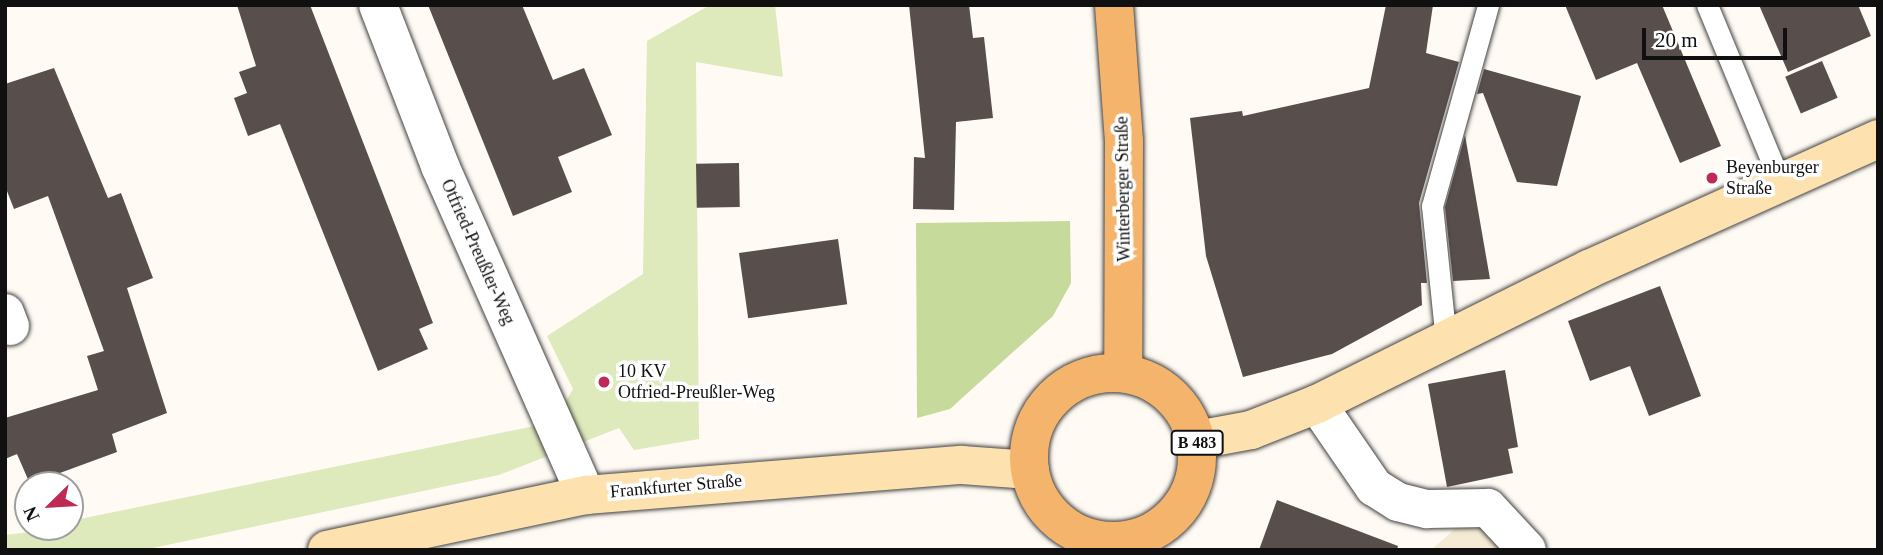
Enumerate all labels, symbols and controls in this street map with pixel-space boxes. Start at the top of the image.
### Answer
scale bar [1645,14,1790,58]
text: 20 m [1655,28,1698,52]
street label: Winterberger Straße [1111,116,1135,262]
place label: Beyenburger Straße [1726,157,1819,200]
marker: Beyenburger Straße [1704,170,1720,186]
street label: Otfried-Preußler-Weg [436,176,520,328]
place label: 10 KV Otfried-Preußler-Weg [618,361,775,404]
marker: 10 KV Otfried-Preußler-Weg [596,374,612,390]
road number: B 483 [1169,430,1225,456]
street label: Frankfurter Straße [609,469,743,503]
north arrow [14,471,84,541]
text: N [19,503,44,524]

